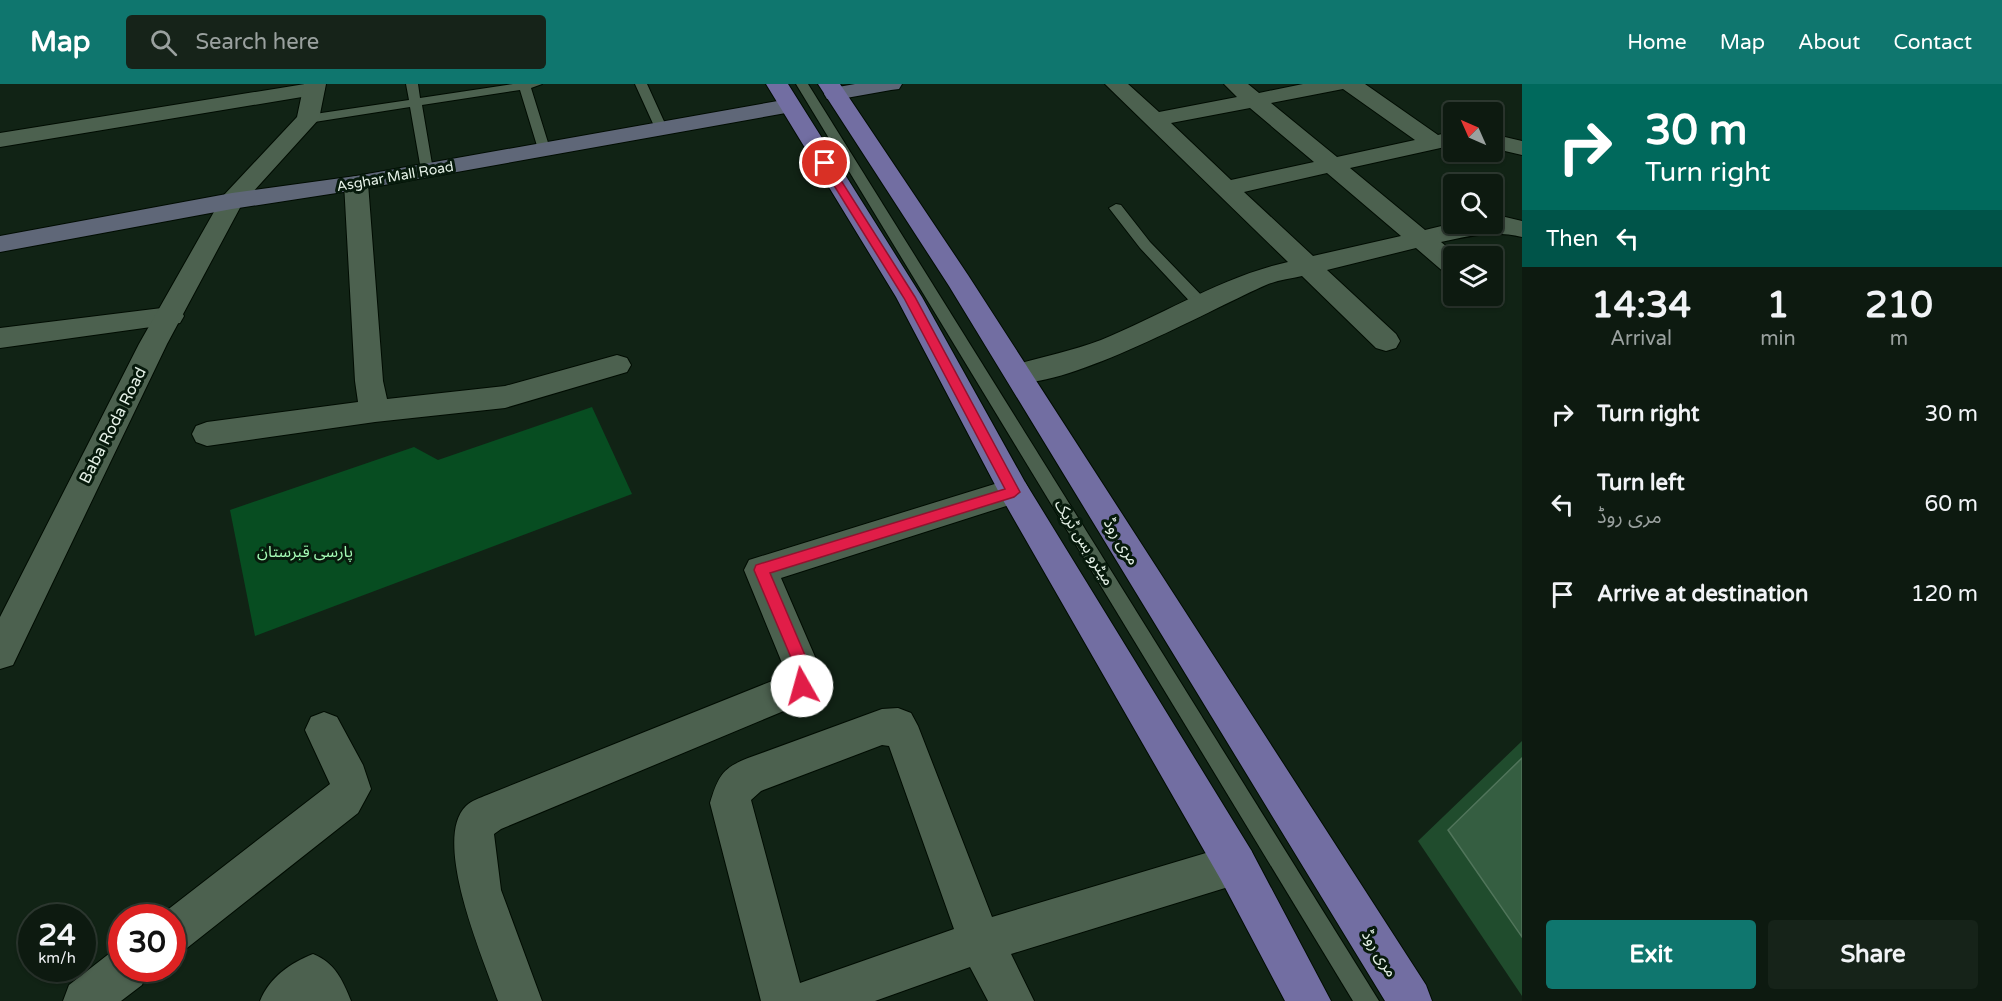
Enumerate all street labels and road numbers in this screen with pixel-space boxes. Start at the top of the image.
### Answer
street label: Asghar Mall Road [335,158,455,195]
street label: Baba Roda Road [75,364,151,487]
street label: میٹرو بس ٹریک [1050,496,1119,589]
street label: مری روڈ [1099,514,1143,569]
street label: مری روڈ [1357,926,1401,981]

